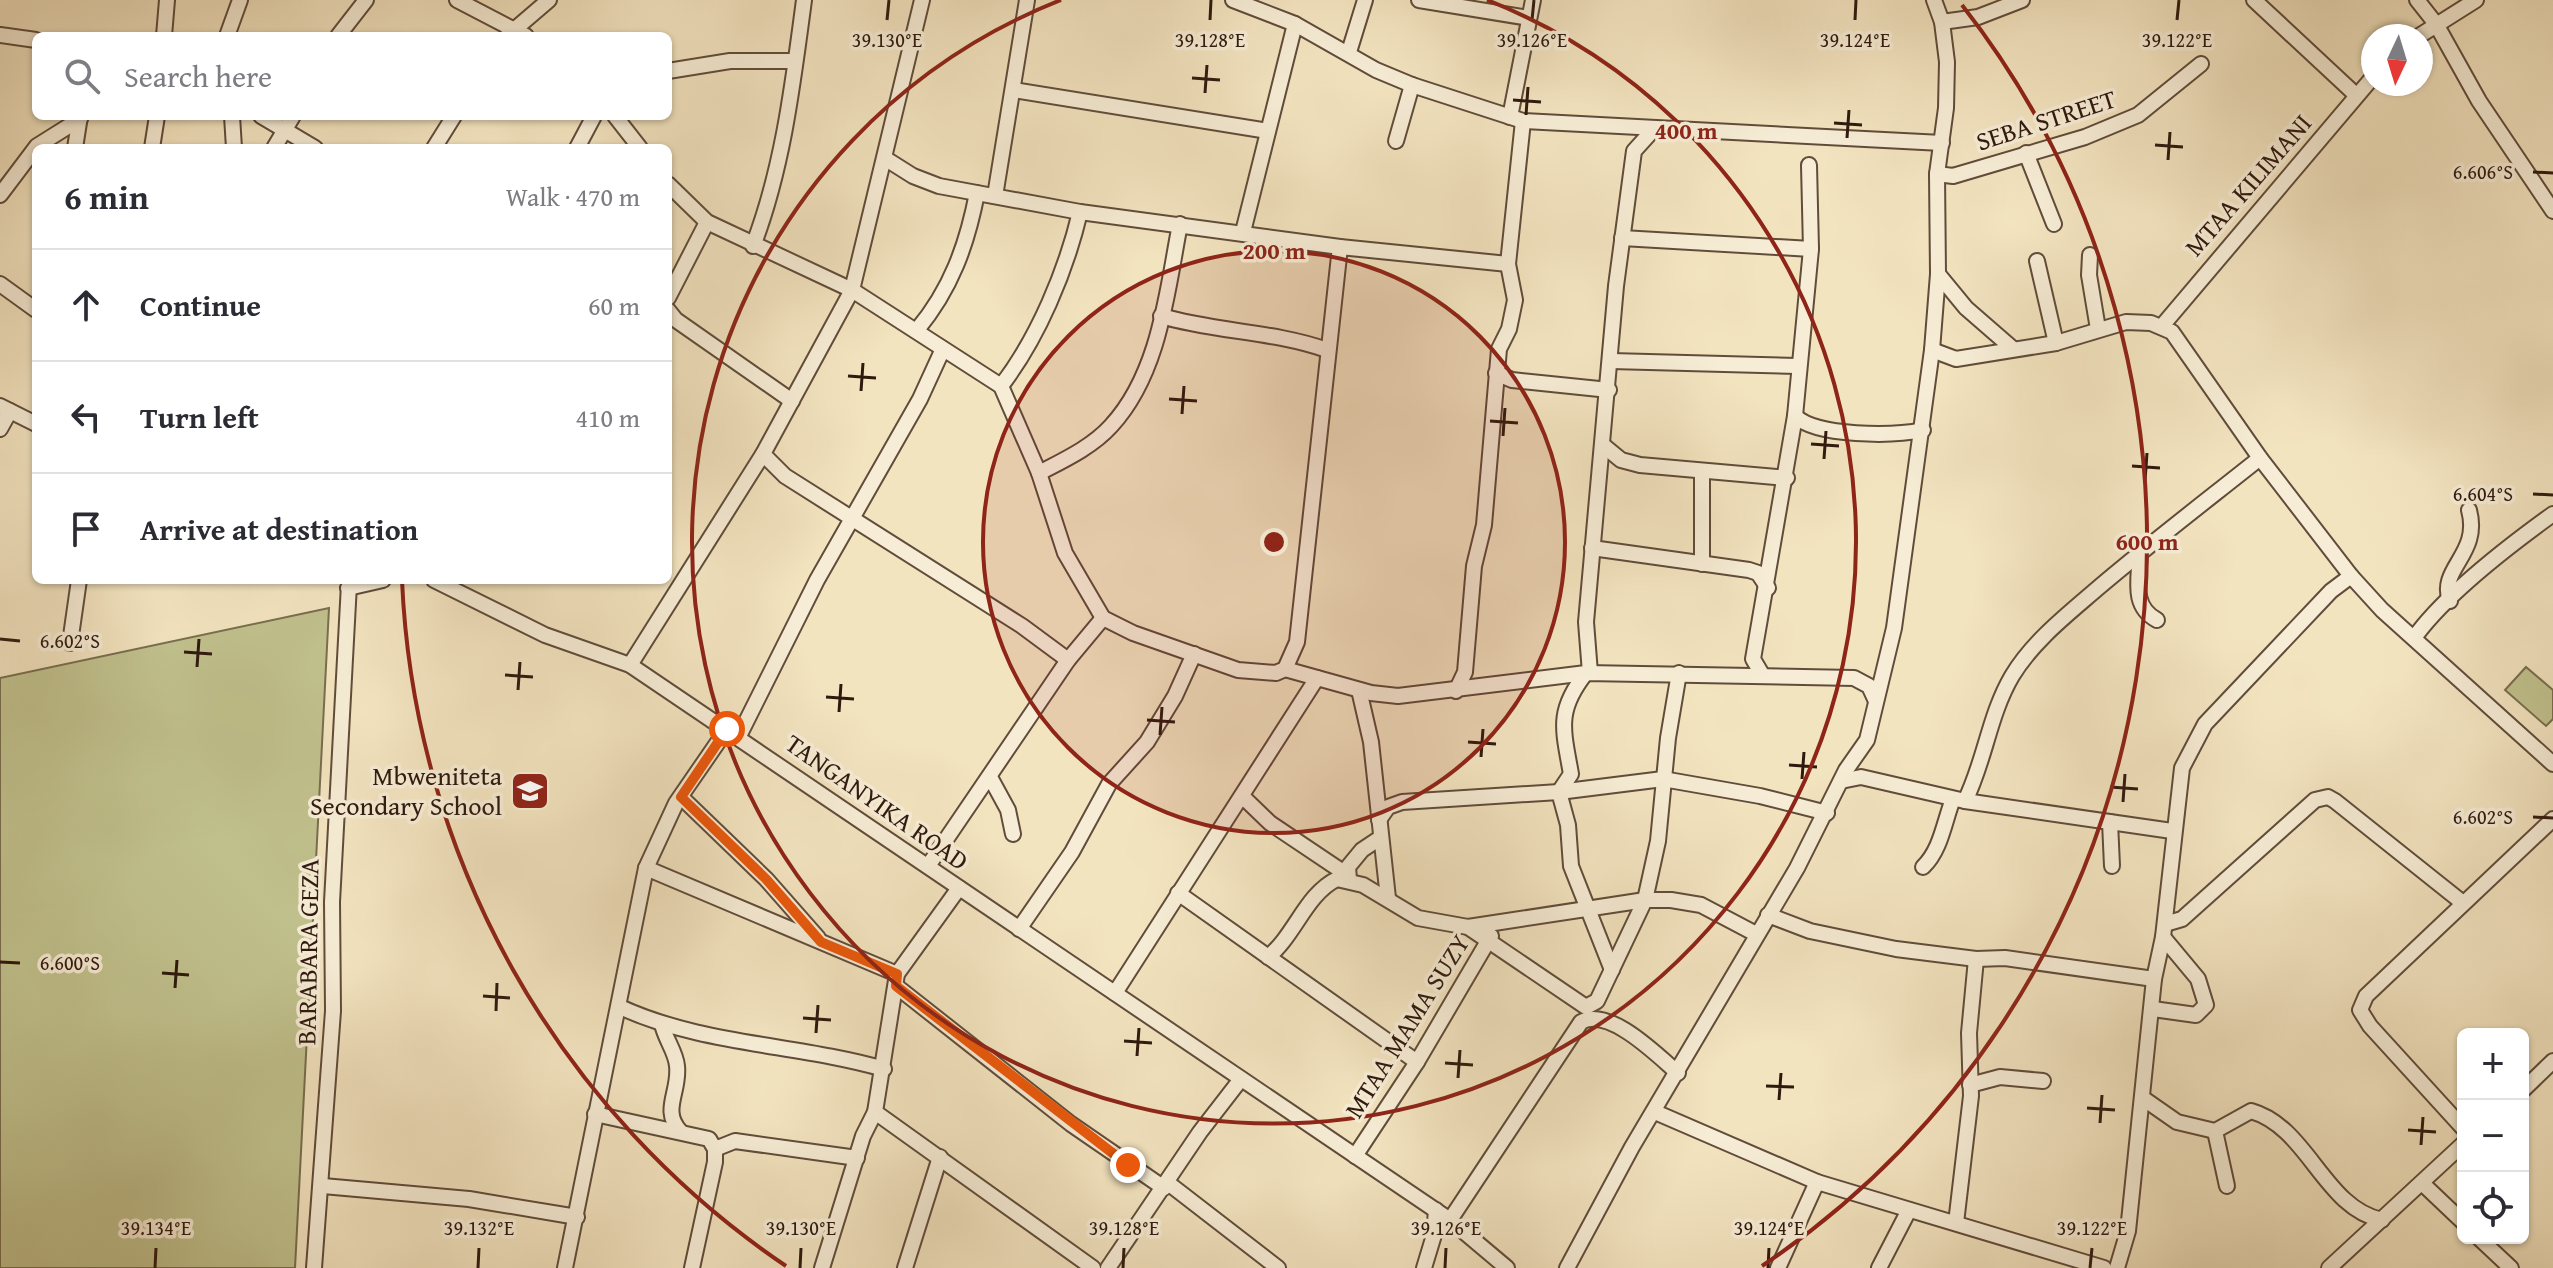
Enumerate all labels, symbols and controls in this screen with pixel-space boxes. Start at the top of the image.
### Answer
north arrow [2361,24,2433,96]
text: 39.130°E [852,25,922,54]
text: 39.128°E [1175,25,1245,54]
text: 39.126°E [1497,25,1567,54]
text: 39.124°E [1820,25,1890,54]
text: 39.122°E [2142,25,2212,54]
search box [32,32,672,120]
icon: search [60,54,104,98]
text: Search here [124,54,272,98]
street label: SEBA STREET [1971,78,2121,161]
street label: MTAA KILIMANI [2175,105,2321,265]
text: 400 m [1654,113,1718,148]
text: 6.606°S [2453,157,2513,186]
text: 6 min [64,172,149,221]
text: Walk · 470 m [506,177,640,216]
text: 200 m [1242,233,1306,268]
icon: ahead [64,283,108,327]
text: Continue [140,283,261,327]
text: 60 m [588,286,640,325]
icon: left [64,395,108,439]
text: Turn left [140,395,259,439]
text: 410 m [575,398,640,437]
text: 6.604°S [2453,479,2513,508]
icon: arrive [64,507,108,551]
text: Arrive at destination [140,507,418,551]
text: 600 m [2115,524,2179,559]
centre of rings [1260,528,1288,556]
text: 6.602°S [40,626,100,655]
route start [709,711,745,747]
street label: TANGANYIKA ROAD [778,724,977,880]
place label: Mbweniteta Secondary School [310,756,503,825]
school or university icon: Mbweniteta Secondary School [509,770,551,812]
text: 6.602°S [2453,802,2513,831]
street label: BARABARA GEZA [286,858,329,1045]
street label: MTAA MAMA SUZY [1334,926,1479,1125]
text: 6.600°S [40,948,100,977]
map controls [2457,1028,2529,1244]
button: + [2457,1028,2529,1100]
button: − [2457,1100,2529,1172]
route end [1110,1147,1146,1183]
button: locate [2457,1172,2529,1244]
text: 39.134°E [121,1213,191,1242]
text: 39.132°E [444,1213,514,1242]
text: 39.130°E [766,1213,836,1242]
text: 39.128°E [1089,1213,1159,1242]
text: 39.126°E [1411,1213,1481,1242]
text: 39.124°E [1734,1213,1804,1242]
text: 39.122°E [2057,1213,2127,1242]

